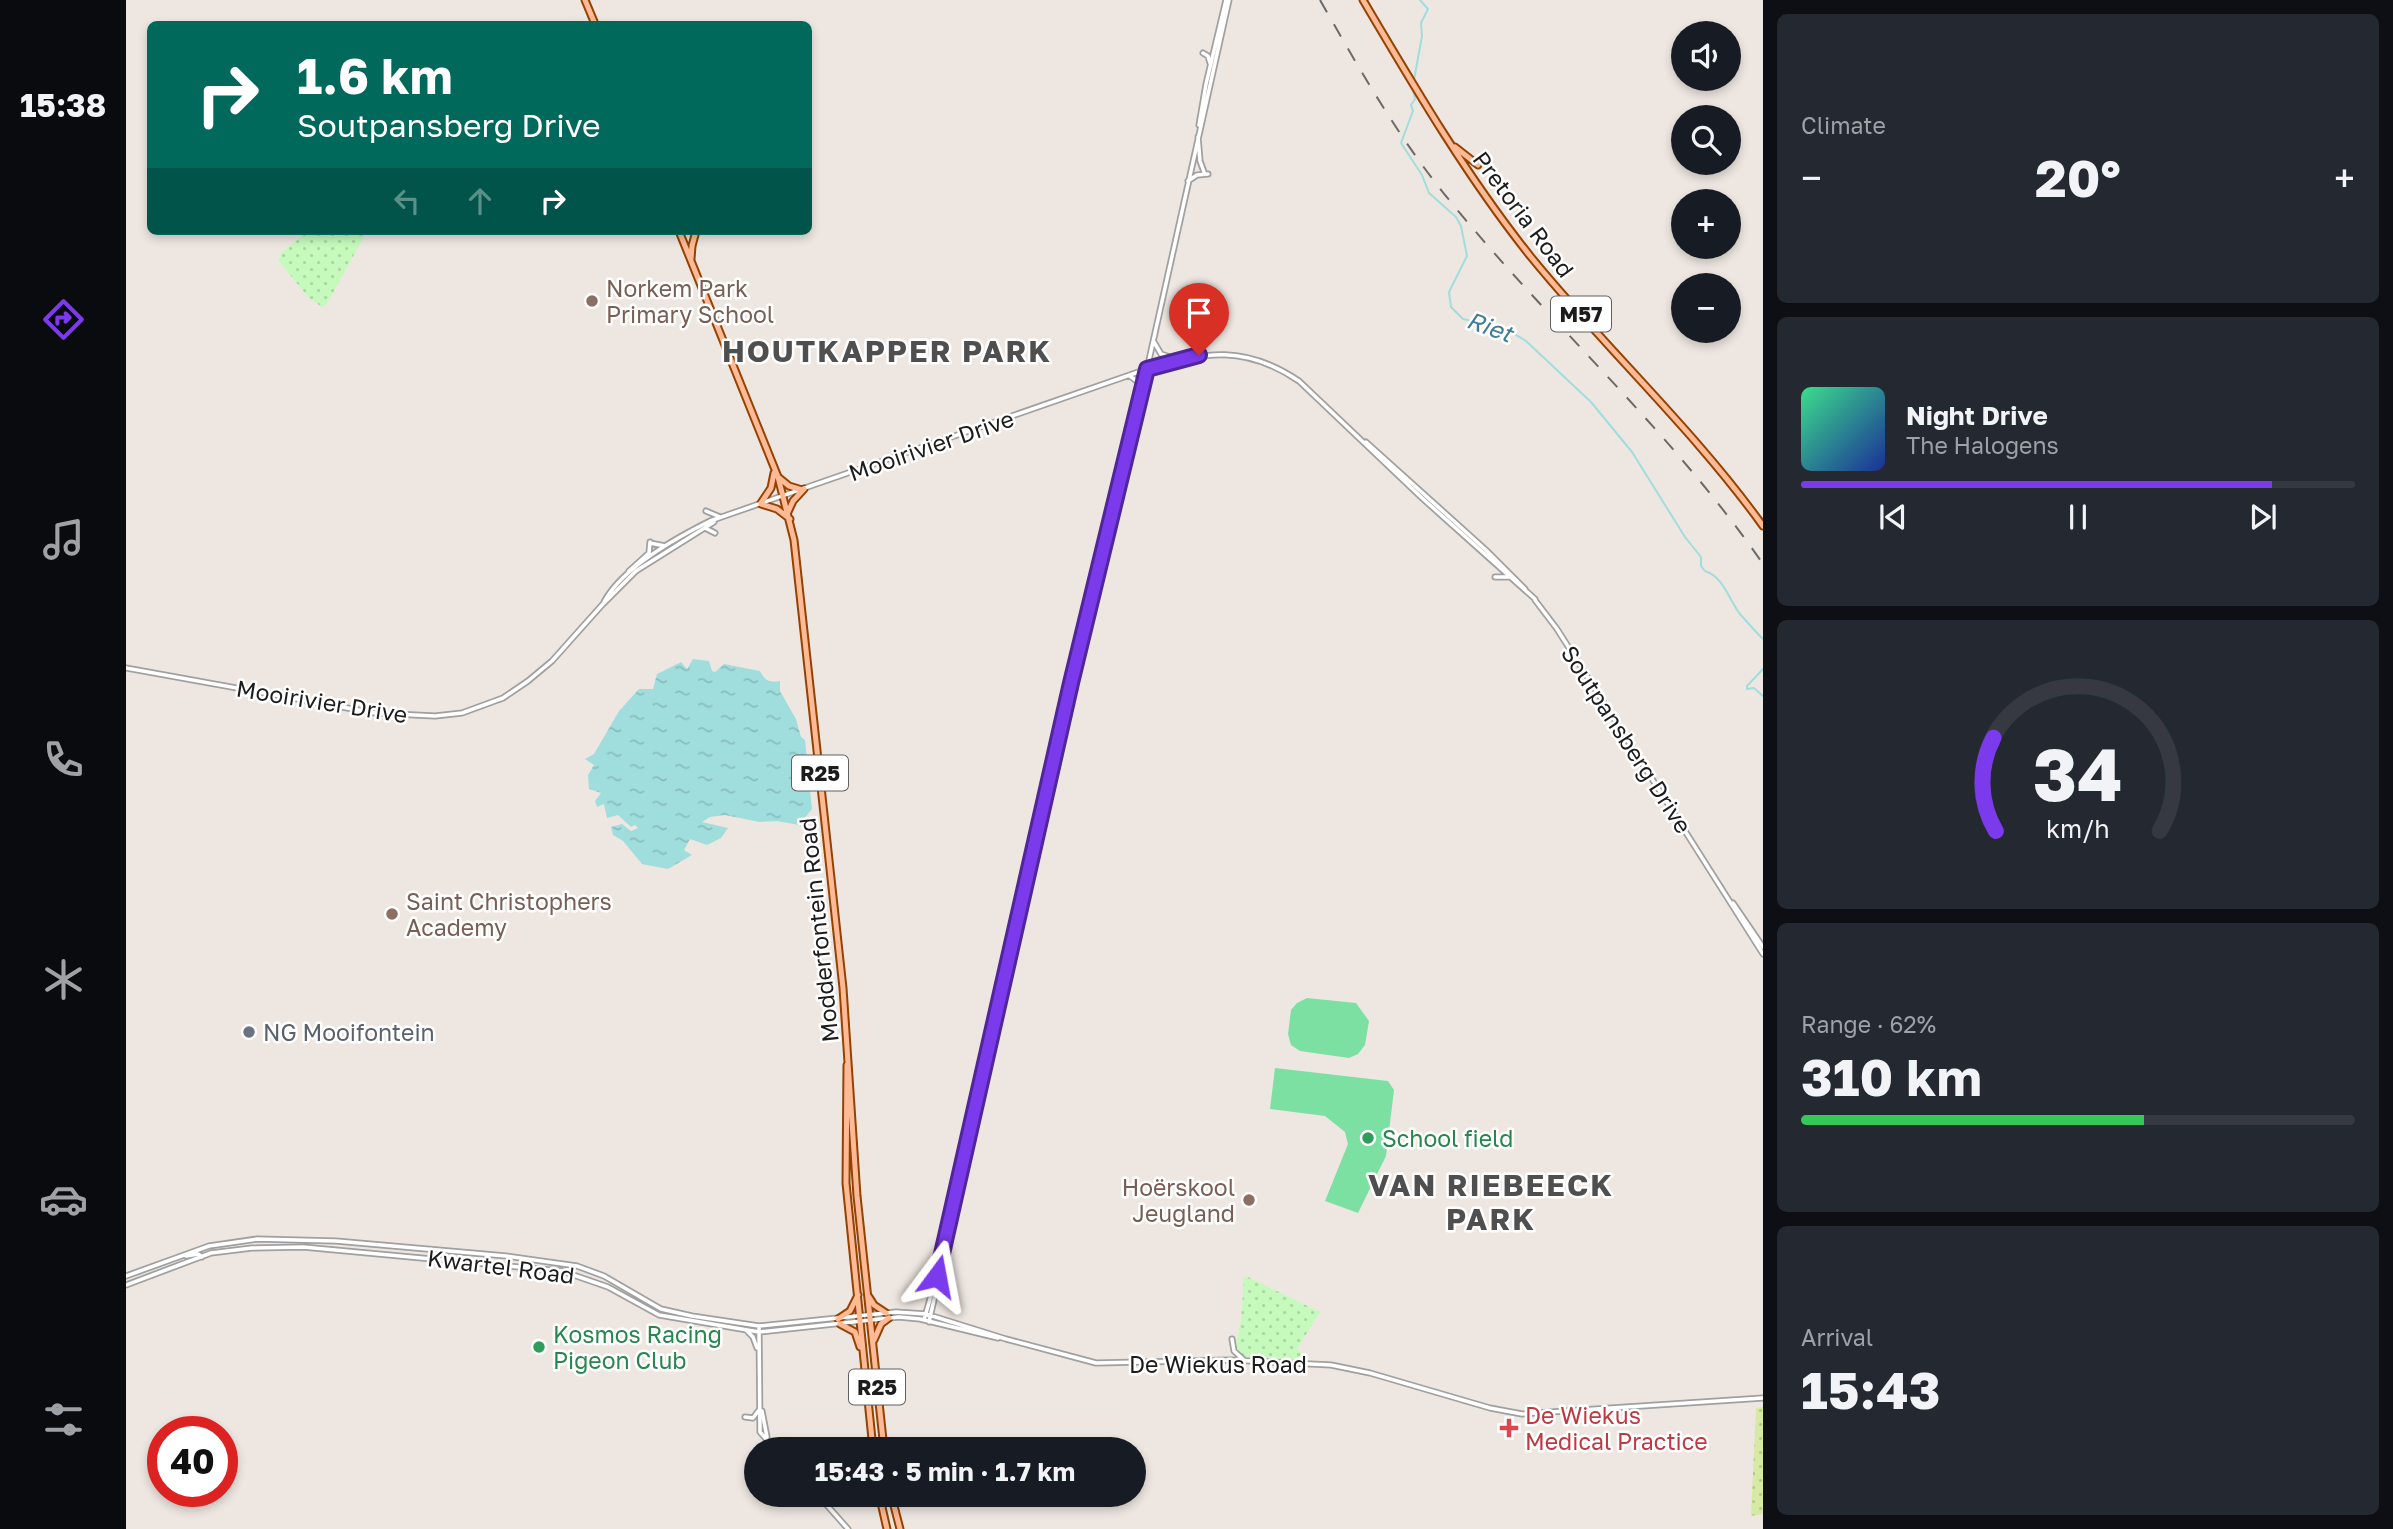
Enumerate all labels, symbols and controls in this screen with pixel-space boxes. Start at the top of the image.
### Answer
map controls [1671,21,1741,343]
button: sound [1671,21,1741,91]
text: 1.6 km [297,46,453,105]
icon: right [182,49,273,140]
text: 15:38 [20,86,106,124]
button: search [1671,105,1741,175]
text: Soutpansberg Drive [297,106,601,144]
text: Climate [1801,111,1886,139]
street label: Pretoria Road [1468,146,1580,282]
text: 20° [2035,146,2121,208]
text: − [1801,155,1822,200]
text: + [2334,155,2355,200]
icon: left [388,182,426,220]
icon: ahead [461,182,499,220]
icon: right [534,182,572,220]
button: + [1671,189,1741,259]
button: − [1671,273,1741,343]
place label: Norkem Park Primary School [606,274,774,328]
pin [1169,283,1229,355]
marker: Norkem Park Primary School [584,293,600,309]
icon: arrive [1180,294,1218,332]
icon: directions [39,295,88,344]
road number: M57 [1551,296,1611,332]
water label: Riet [1463,304,1519,348]
district label: HOUTKAPPER PARK [722,333,1052,369]
text: Night Drive [1906,400,2048,431]
street label: Mooirivier Drive [845,404,1017,486]
text: The Halogens [1906,431,2059,459]
icon: previous [1874,498,1912,536]
icon: pause [2059,498,2097,536]
icon: next [2244,498,2282,536]
icon: music [39,515,88,564]
street label: Soutpansberg Drive [1556,640,1698,838]
street label: Mooirivier Drive [234,674,410,728]
text: 34 [2033,730,2123,817]
icon: phone [39,735,88,784]
road number: R25 [792,756,848,790]
text: km/h [2046,812,2110,843]
street label: Modderfontein Road [792,816,844,1044]
place label: Saint Christophers Academy [406,887,612,941]
marker: Saint Christophers Academy [384,906,400,922]
icon: climate [39,955,88,1004]
text: Range · 62% [1801,1010,1936,1038]
place label: NG Mooifontein [263,1018,435,1046]
marker: NG Mooifontein [241,1024,257,1040]
text: 310 km [1801,1045,1982,1107]
place label: School field [1382,1124,1513,1152]
marker: School field [1360,1130,1376,1146]
district label: VAN RIEBEECK PARK [1368,1167,1614,1237]
place label: Hoërskool Jeugland [1122,1173,1235,1227]
icon: car [39,1175,88,1224]
marker: Hoërskool Jeugland [1241,1192,1257,1208]
position arrow [900,1239,974,1313]
street label: Kwartel Road [426,1243,576,1289]
place label: Kosmos Racing Pigeon Club [553,1320,722,1374]
text: Arrival [1801,1323,1873,1351]
marker: Kosmos Racing Pigeon Club [531,1339,547,1355]
street label: De Wiekus Road [1129,1350,1307,1378]
text: 15:43 [1801,1358,1940,1420]
road number: R25 [849,1370,905,1404]
icon: filters [39,1395,88,1444]
place label: De Wiekus Medical Practice [1525,1401,1708,1455]
speed limit sign: 40 [147,1416,238,1507]
marker: De Wiekus Medical Practice [1499,1418,1519,1438]
text: 15:43 · 5 min · 1.7 km [815,1456,1075,1487]

